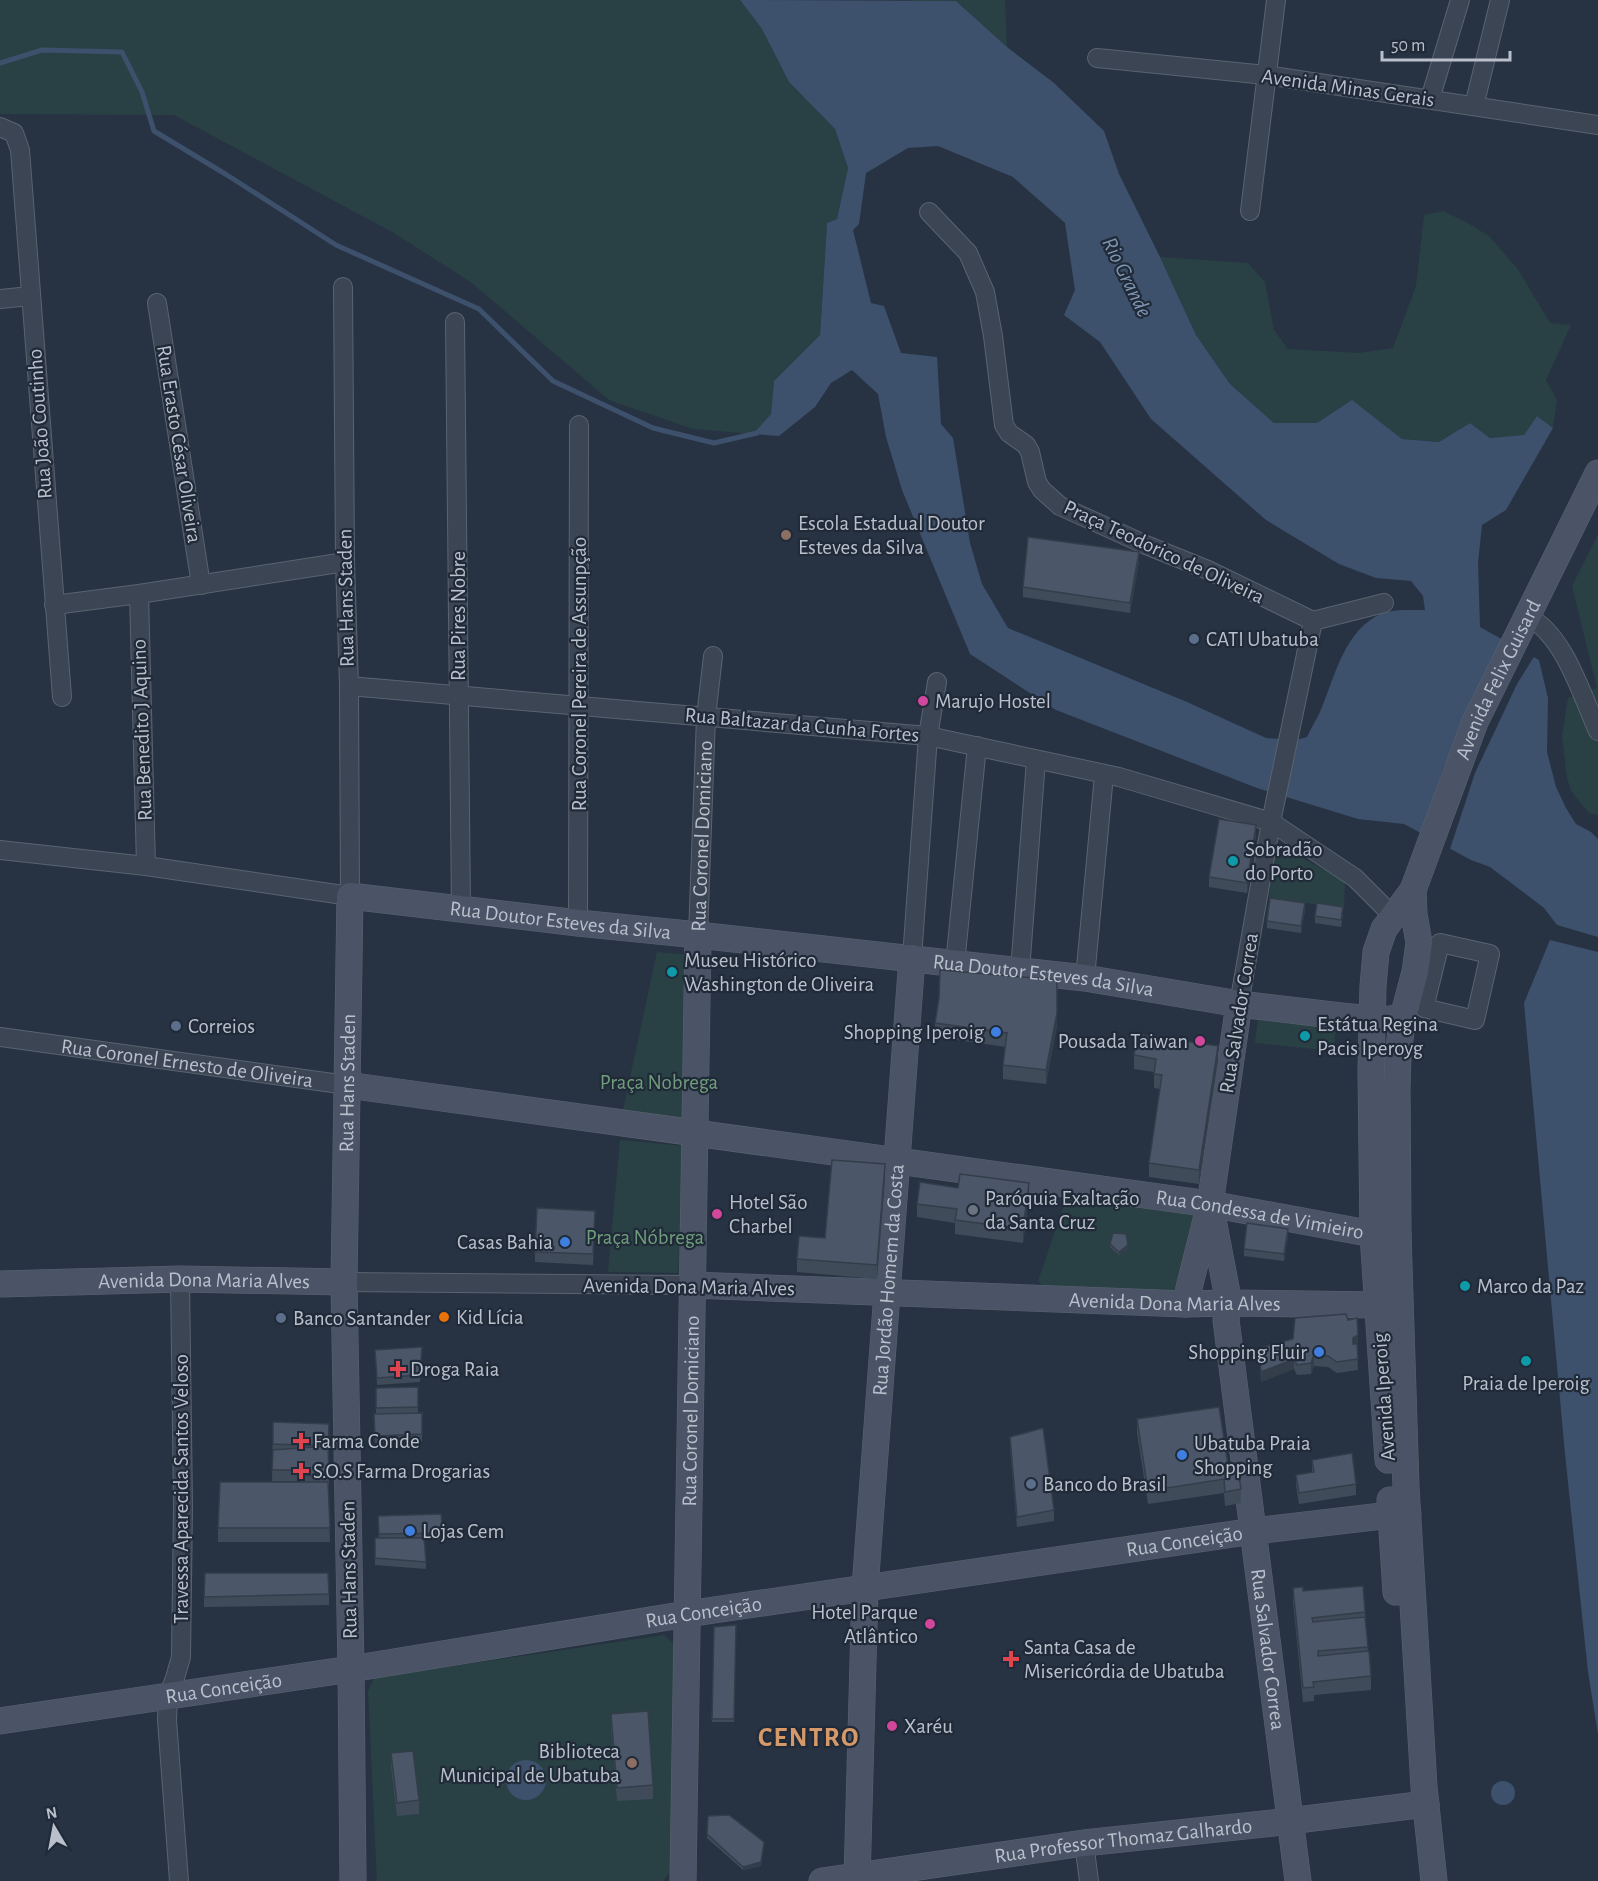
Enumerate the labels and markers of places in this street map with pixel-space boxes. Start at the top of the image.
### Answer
place label: Escola Estadual Doutor Esteves da Silva [798,513,985,558]
marker: Escola Estadual Doutor Esteves da Silva [779,528,793,542]
place label: CATI Ubatuba [1206,629,1319,650]
marker: CATI Ubatuba [1187,632,1201,646]
place label: Marujo Hostel [935,691,1051,712]
marker: Marujo Hostel [916,694,930,708]
place label: Sobradão do Porto [1245,839,1323,884]
marker: Sobradão do Porto [1226,854,1240,868]
place label: Museu Histórico Washington de Oliveira [684,950,874,995]
marker: Museu Histórico Washington de Oliveira [665,965,679,979]
place label: Estátua Regina Pacis Iperoyg [1317,1014,1438,1059]
place label: Correios [188,1016,255,1037]
marker: Correios [169,1019,183,1033]
place label: Shopping Iperoig [844,1022,985,1043]
marker: Shopping Iperoig [989,1025,1003,1039]
marker: Estátua Regina Pacis Iperoyg [1298,1029,1312,1043]
place label: Pousada Taiwan [1058,1031,1188,1052]
marker: Pousada Taiwan [1193,1034,1207,1048]
place label: Paróquia Exaltação da Santa Cruz [985,1188,1140,1233]
place label: Hotel São Charbel [729,1192,807,1237]
marker: Paróquia Exaltação da Santa Cruz [966,1203,980,1217]
marker: Hotel São Charbel [710,1207,724,1221]
place label: Casas Bahia [457,1232,553,1253]
marker: Casas Bahia [558,1235,572,1249]
place label: Marco da Paz [1477,1276,1584,1297]
marker: Marco da Paz [1458,1279,1472,1293]
place label: Kid Lícia [456,1307,524,1328]
place label: Banco Santander [293,1308,431,1329]
marker: Kid Lícia [437,1310,451,1324]
marker: Banco Santander [274,1311,288,1325]
place label: Shopping Fluir [1188,1342,1307,1363]
marker: Shopping Fluir [1312,1345,1326,1359]
marker: Praia de Iperoig [1519,1354,1533,1368]
place label: Droga Raia [410,1359,500,1380]
marker: Droga Raia [391,1362,405,1376]
place label: Praia de Iperoig [1462,1373,1591,1394]
place label: Farma Conde [313,1431,420,1452]
place label: Ubatuba Praia Shopping [1194,1433,1311,1478]
marker: Farma Conde [294,1434,308,1448]
marker: Ubatuba Praia Shopping [1175,1448,1189,1462]
place label: S.O.S Farma Drogarias [313,1461,490,1482]
marker: S.O.S Farma Drogarias [294,1464,308,1478]
place label: Banco do Brasil [1043,1474,1167,1495]
marker: Banco do Brasil [1024,1477,1038,1491]
place label: Lojas Cem [422,1521,504,1542]
marker: Lojas Cem [403,1524,417,1538]
place label: Hotel Parque Atlântico [811,1602,918,1647]
marker: Hotel Parque Atlântico [923,1617,937,1631]
place label: Santa Casa de Misericórdia de Ubatuba [1024,1637,1225,1682]
marker: Santa Casa de Misericórdia de Ubatuba [1002,1650,1020,1668]
place label: Xaréu [904,1716,953,1737]
marker: Xaréu [885,1719,899,1733]
place label: Biblioteca Municipal de Ubatuba [440,1741,620,1786]
marker: Biblioteca Municipal de Ubatuba [625,1756,639,1770]

